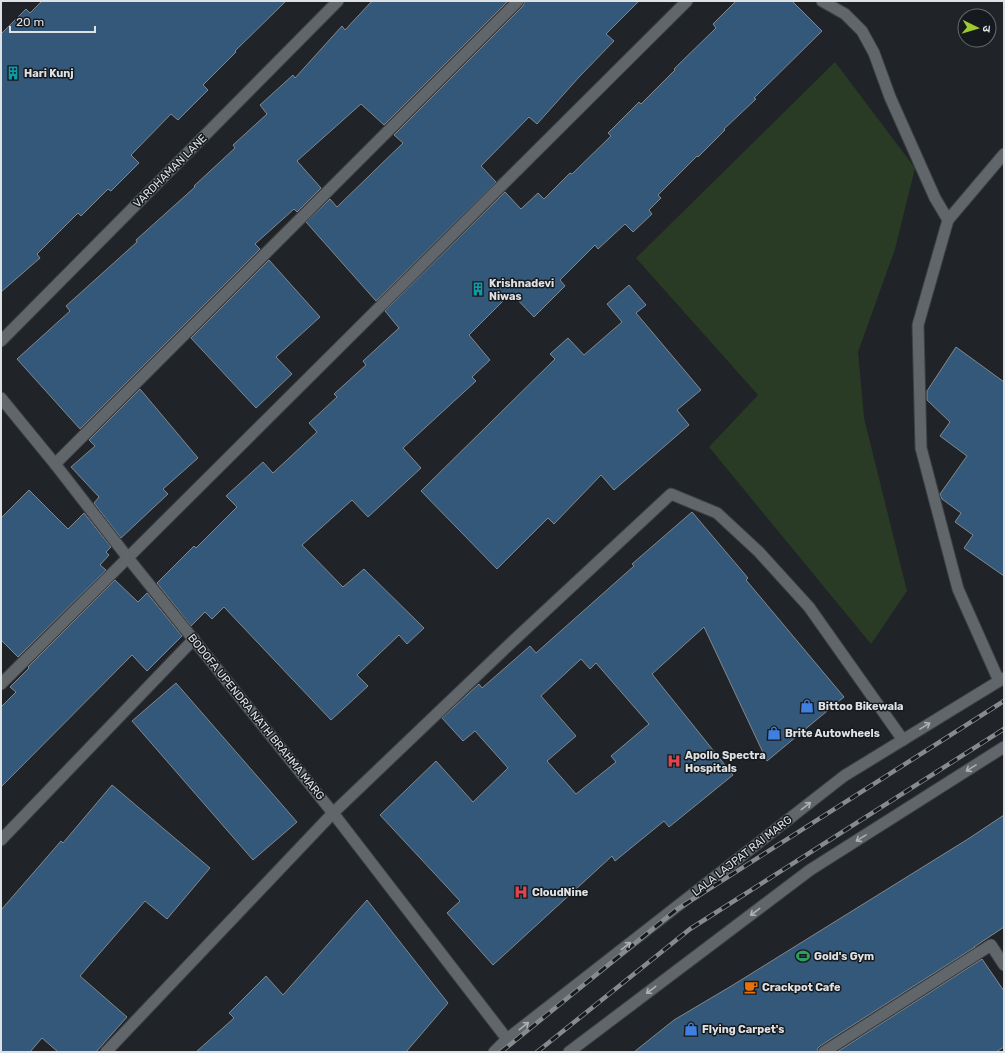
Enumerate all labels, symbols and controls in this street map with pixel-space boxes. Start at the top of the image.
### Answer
scale bar [10,8,95,34]
north arrow [957,8,997,48]
text: 20 m [16,15,44,29]
text: उ [980,25,993,33]
building icon: Hari Kunj [5,65,21,81]
place label: Hari Kunj [24,67,74,80]
street label: VARDHAMAN LANE [131,131,210,210]
place label: Krishnadevi Niwas [489,277,554,303]
building icon: Krishnadevi Niwas [470,281,486,297]
street label: BODOFA UPENDRA NATH BRAHMA MARG [185,632,327,802]
shop icon: Bittoo Bikewala [799,698,815,714]
place label: Bittoo Bikewala [818,700,904,713]
one-way arrow [919,722,931,730]
shop icon: Brite Autowheels [766,725,782,741]
place label: Brite Autowheels [785,727,880,740]
place label: Apollo Spectra Hospitals [685,749,766,775]
hospital icon: Apollo Spectra Hospitals [666,753,682,769]
one-way arrow [966,764,977,772]
one-way arrow [800,802,811,810]
street label: LALA LAJPAT RAI MARG [690,813,794,899]
one-way arrow [856,834,867,842]
hospital icon: CloudNine [513,884,529,900]
place label: CloudNine [532,886,589,899]
one-way arrow [749,908,760,916]
one-way arrow [621,942,632,951]
sports icon: Gold's Gym [795,948,811,964]
place label: Gold's Gym [814,950,874,963]
cafe icon: Crackpot Cafe [743,979,759,995]
place label: Crackpot Cafe [762,981,841,994]
one-way arrow [646,986,657,995]
shop icon: Flying Carpet's [683,1021,699,1037]
one-way arrow [518,1022,529,1031]
place label: Flying Carpet's [702,1023,784,1036]

